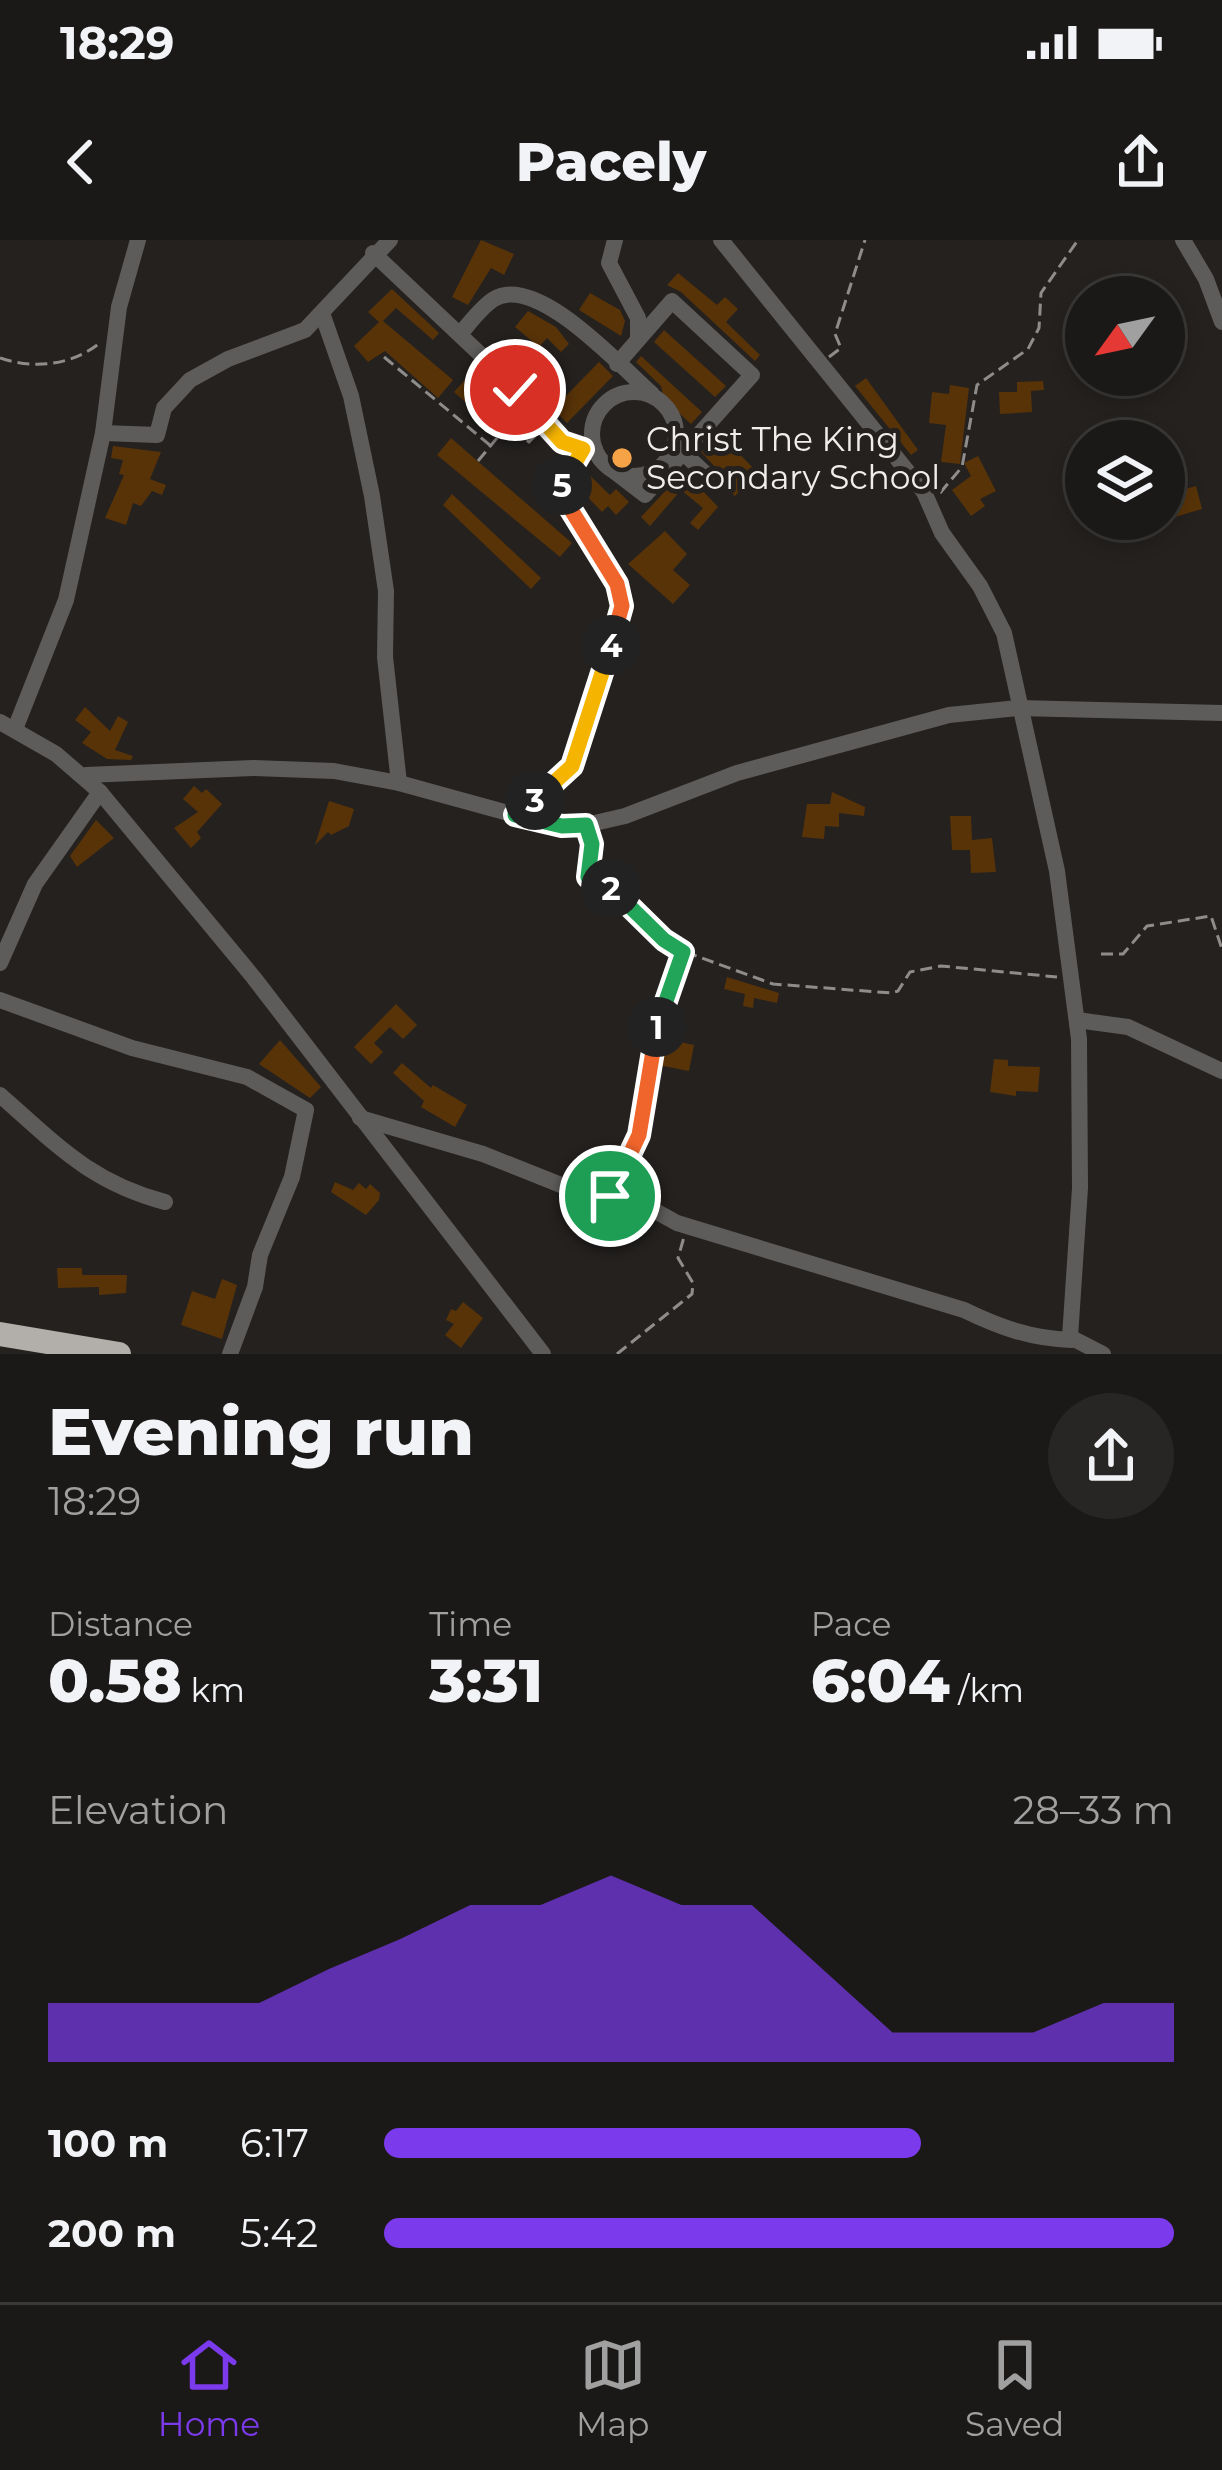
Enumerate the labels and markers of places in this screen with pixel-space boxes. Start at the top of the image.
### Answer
pin [464,339,566,441]
place label: Christ The King Secondary School [646,419,940,497]
marker: Christ The King Secondary School [609,445,635,471]
pin: 5 [532,455,592,515]
pin: 4 [581,615,641,675]
pin: 3 [505,770,565,830]
pin: 2 [581,858,641,918]
pin: 1 [627,997,687,1057]
pin [559,1145,661,1247]

